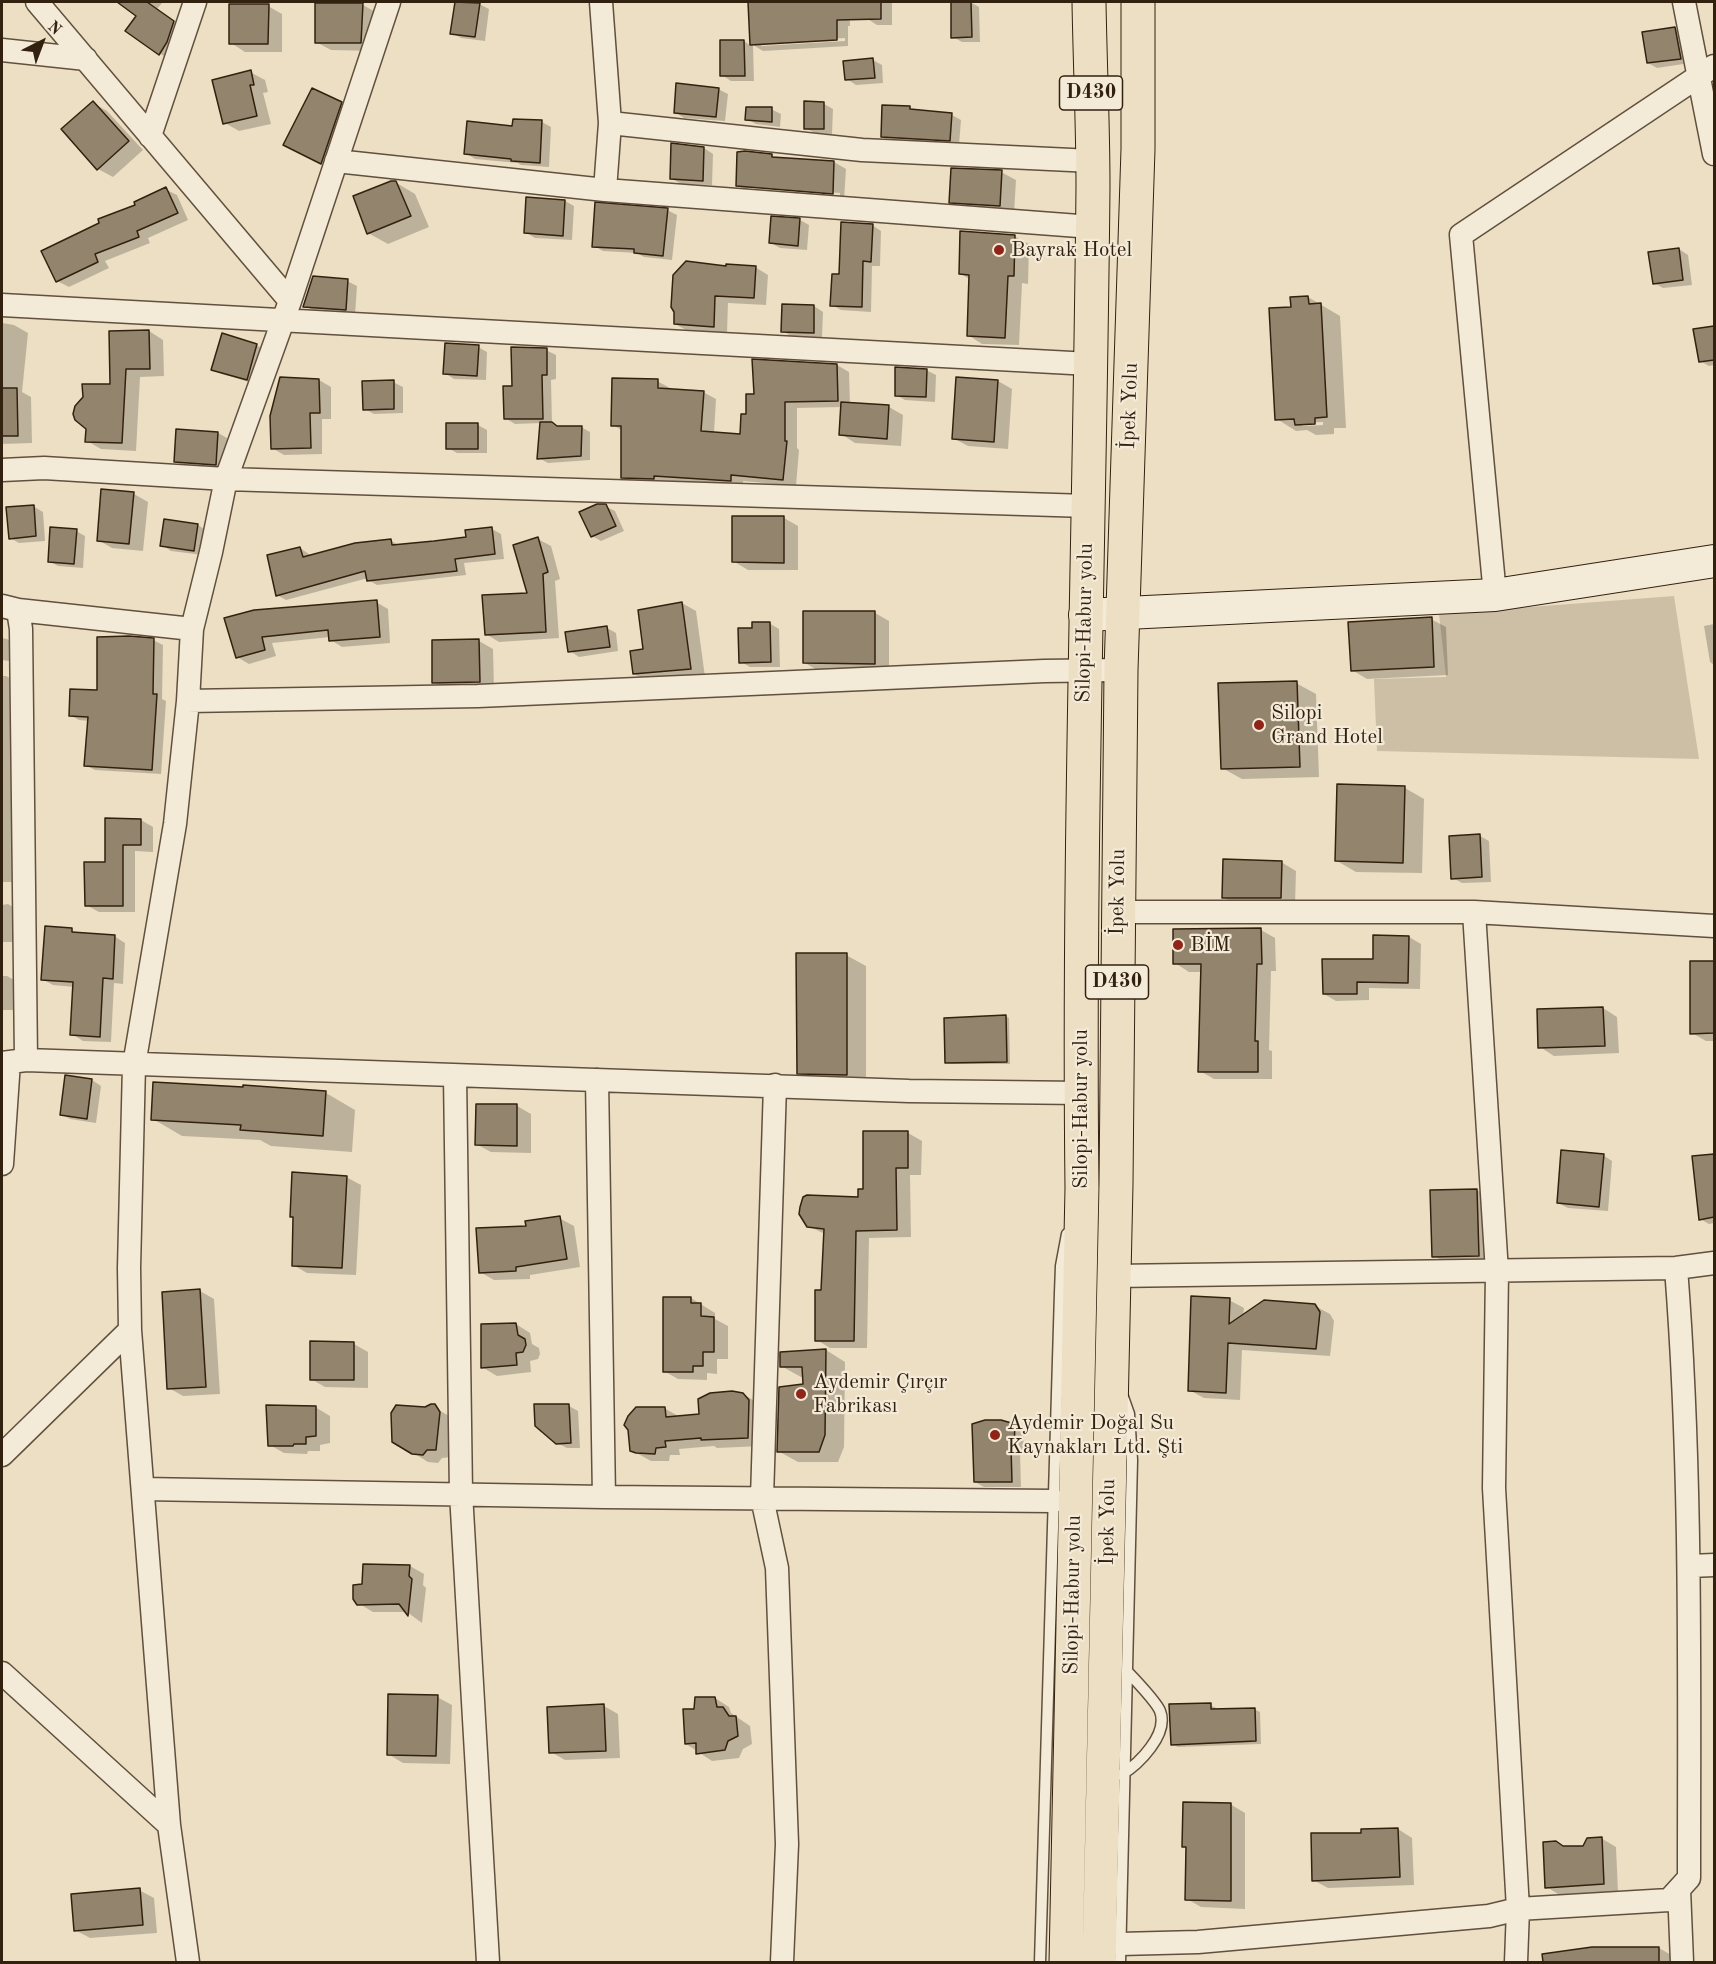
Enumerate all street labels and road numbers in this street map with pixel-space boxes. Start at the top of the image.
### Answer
road number: D430 [1060,76,1122,110]
street label: İpek Yolu [1116,362,1144,450]
street label: Silopi-Habur yolu [1071,543,1099,703]
street label: İpek Yolu [1105,848,1131,936]
road number: D430 [1086,965,1148,999]
street label: Silopi-Habur yolu [1068,1029,1094,1189]
street label: İpek Yolu [1095,1478,1121,1566]
street label: Silopi-Habur yolu [1059,1515,1087,1675]

